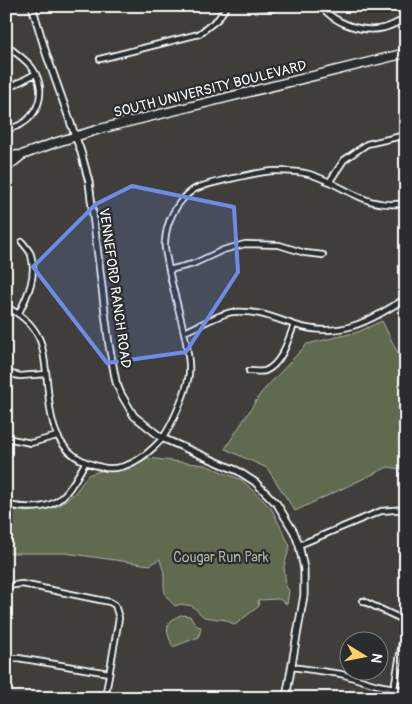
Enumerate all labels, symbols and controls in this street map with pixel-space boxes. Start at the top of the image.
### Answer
street label: SOUTH UNIVERSITY BOULEVARD [112,57,308,121]
street label: VENNEFORD RANCH ROAD [95,207,135,369]
park label: Cougar Run Park [173,549,269,566]
north arrow [340,632,390,682]
text: N [367,652,386,664]

